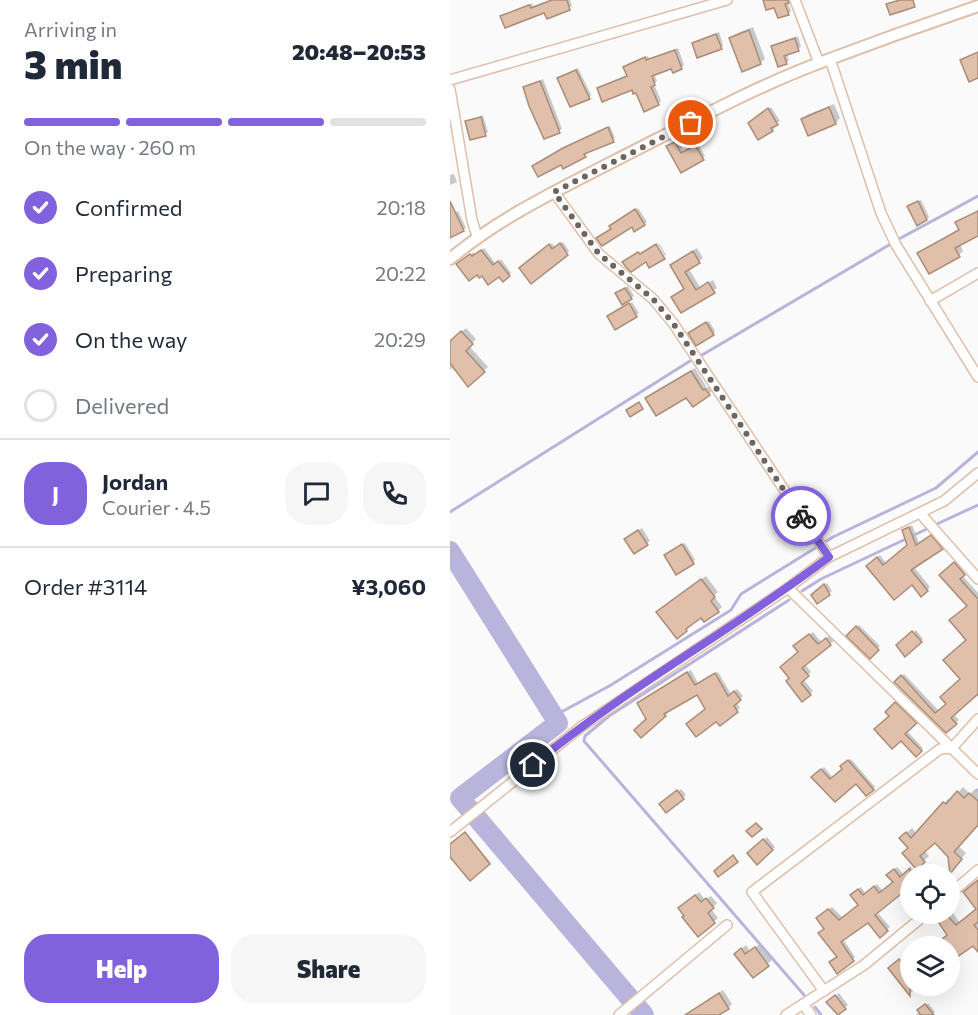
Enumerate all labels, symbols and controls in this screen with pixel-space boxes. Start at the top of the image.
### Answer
text: Arriving in [24,17,117,41]
text: 20:48–20:53 [292,38,426,65]
text: 3 min [24,39,122,87]
pin [665,97,716,148]
icon: bag [674,106,707,139]
text: On the way · 260 m [24,135,196,159]
icon: check [24,191,57,224]
text: Confirmed [75,194,182,221]
text: 20:18 [377,195,426,219]
icon: check [24,257,57,290]
text: Preparing [75,260,172,287]
text: 20:22 [375,261,426,285]
icon: check [24,323,57,356]
text: On the way [75,326,187,353]
text: 20:29 [374,327,426,351]
text: Delivered [75,392,169,419]
button: chat [285,462,348,525]
button: phone [363,462,426,525]
text: Jordan [102,468,168,495]
text: J [52,480,59,507]
courier [771,486,831,546]
text: Courier · 4.5 [102,495,211,519]
icon: bike [785,500,818,533]
text: Order #3114 [24,573,147,600]
text: ¥3,060 [351,573,426,600]
pin [507,739,558,790]
icon: home [516,748,549,781]
map controls [900,864,960,996]
button: locate [900,864,960,924]
button: Help [24,934,219,1003]
button: Share [231,934,426,1003]
button: layers [900,936,960,996]

